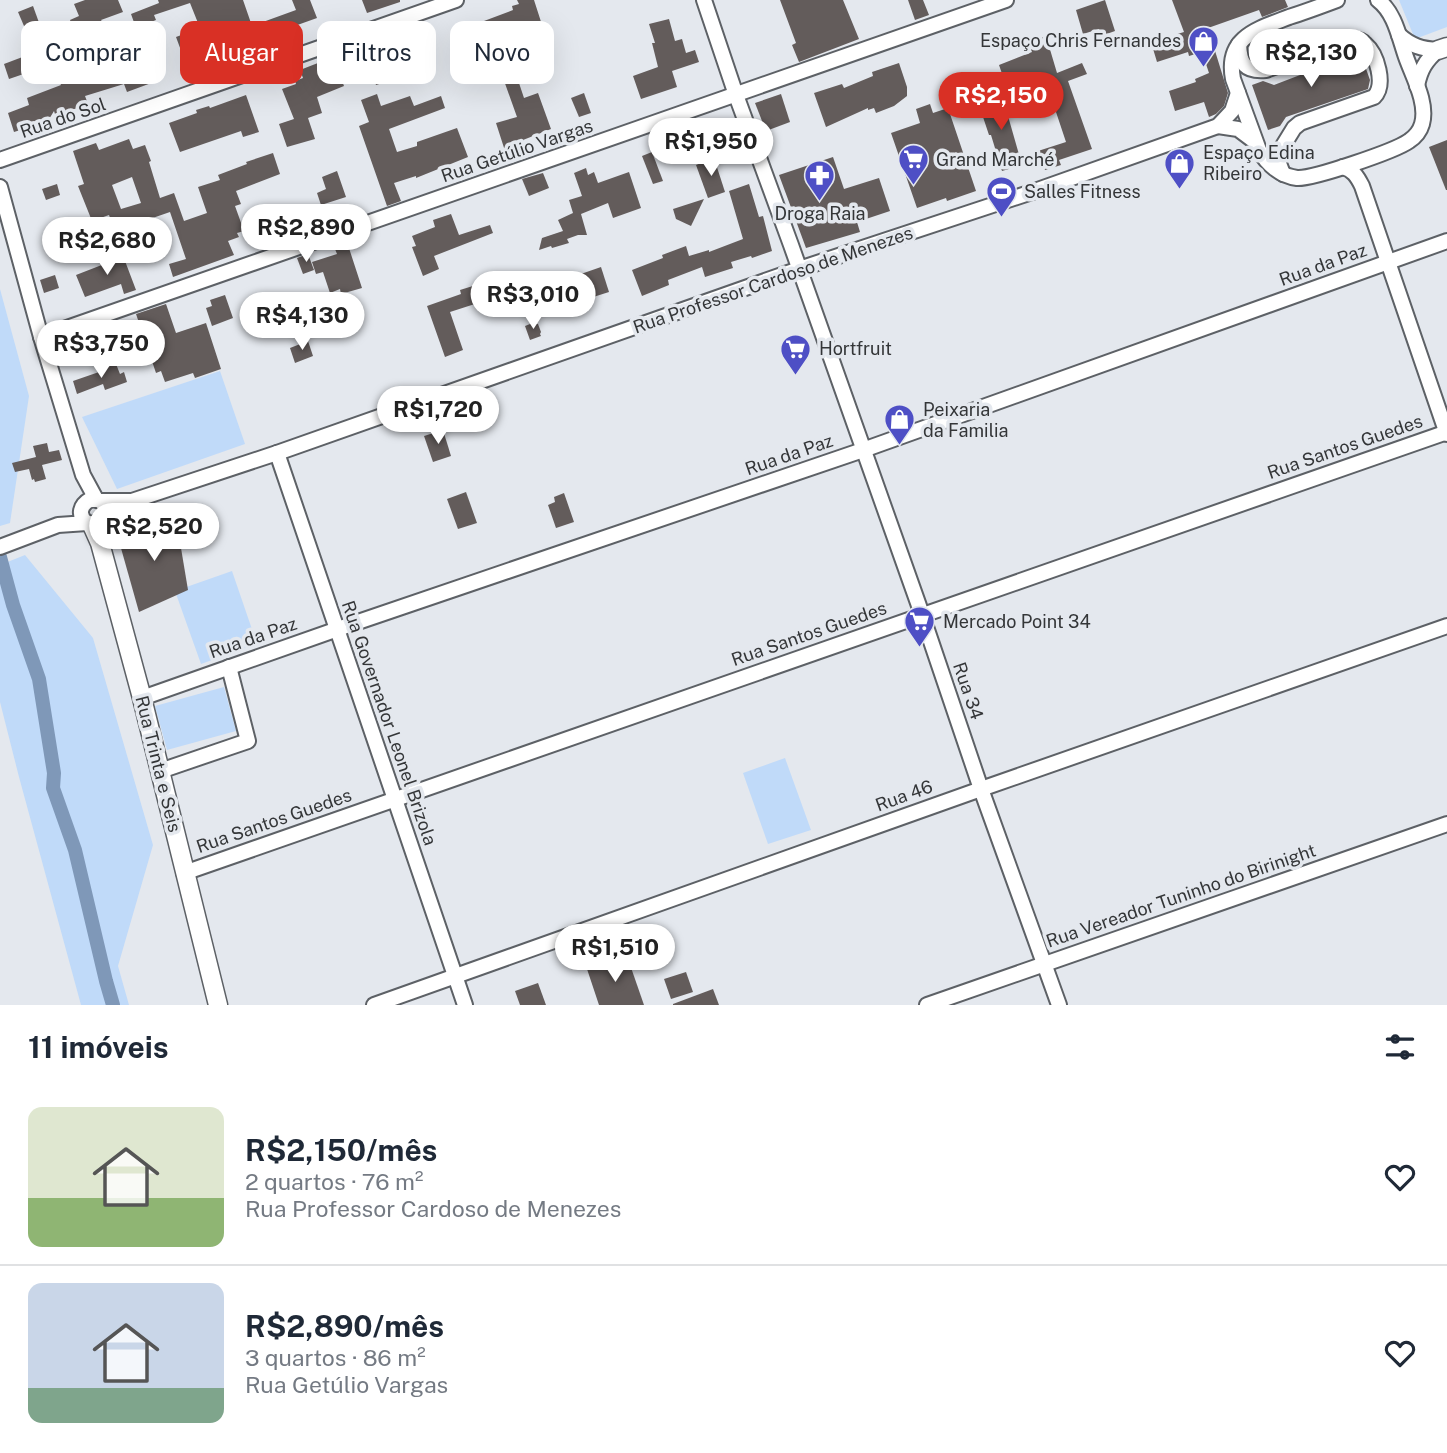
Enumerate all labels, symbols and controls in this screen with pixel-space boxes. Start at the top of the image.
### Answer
chip: Comprar [21,21,166,84]
chip: Alugar [180,21,303,84]
chip: Filtros [317,21,436,84]
chip: Novo [450,21,554,84]
shop icon: Espaço Chris Fernandes [1187,24,1221,68]
pin: R$2,130 [1246,29,1376,89]
place label: Espaço Chris Fernandes [980,30,1181,51]
text: R$2,130 [1265,38,1357,65]
pin: R$2,150 [936,72,1066,132]
text: R$2,150 [955,81,1047,108]
street label: Rua do Sol [17,93,109,142]
street label: Rua Getúlio Vargas [438,115,595,186]
pin: R$1,950 [646,118,776,178]
text: R$1,950 [664,127,758,154]
place label: Espaço Edina Ribeiro [1203,142,1315,184]
supermarket icon: Grand Marché [896,143,930,187]
shop icon: Espaço Edina Ribeiro [1163,146,1197,190]
place label: Grand Marché [936,149,1054,170]
pharmacy icon: Droga Raia [803,159,837,203]
sports icon: Salles Fitness [984,175,1018,219]
place label: Salles Fitness [1024,181,1141,202]
place label: Droga Raia [774,203,866,224]
pin: R$2,890 [241,204,371,264]
text: R$2,890 [257,213,355,240]
pin: R$2,680 [42,218,172,277]
street label: Rua Professor Cardoso de Menezes [630,222,916,337]
text: R$2,680 [58,226,156,253]
street label: Rua da Paz [1276,239,1369,290]
pin: R$3,010 [468,272,598,331]
text: R$3,010 [487,280,579,307]
pin: R$4,130 [237,292,367,352]
text: R$4,130 [255,301,349,328]
pin: R$3,750 [36,320,166,380]
text: R$3,750 [53,329,149,356]
supermarket icon: Hortfruit [779,332,813,376]
place label: Hortfruit [819,338,892,359]
pin: R$1,720 [373,386,503,446]
text: R$1,720 [393,395,483,422]
place label: Peixaria da Familia [923,399,1008,441]
shop icon: Peixaria da Familia [883,403,917,447]
street label: Rua Santos Guedes [1264,410,1425,483]
street label: Rua da Paz [742,430,836,479]
pin: R$2,520 [89,504,219,563]
text: R$2,520 [105,512,203,539]
street label: Rua Santos Guedes [728,597,889,670]
street label: Rua Governador Leonel Brizola [338,598,441,848]
supermarket icon: Mercado Point 34 [903,605,937,649]
place label: Mercado Point 34 [943,611,1091,632]
street label: Rua da Paz [206,613,300,662]
street label: Rua 34 [949,659,988,722]
street label: Rua Trinta e Seis [131,694,186,834]
street label: Rua 46 [872,776,935,816]
street label: Rua Santos Guedes [193,784,354,857]
street label: Rua Vereador Tuninho do Birinight [1043,839,1318,952]
pin: R$1,510 [550,925,680,984]
text: R$1,510 [571,933,659,960]
icon: filters [1381,1028,1419,1066]
text: 11 imóveis [28,1029,169,1065]
text: R$2,150/mês [245,1132,437,1168]
icon: home [84,1135,168,1219]
icon: heart [1381,1158,1419,1196]
text: 2 quartos · 76 m² [245,1168,423,1195]
text: Rua Professor Cardoso de Menezes [245,1195,621,1222]
text: R$2,890/mês [245,1308,444,1344]
icon: home [84,1311,168,1395]
icon: heart [1381,1334,1419,1372]
text: 3 quartos · 86 m² [245,1344,426,1371]
text: Rua Getúlio Vargas [245,1371,448,1398]

